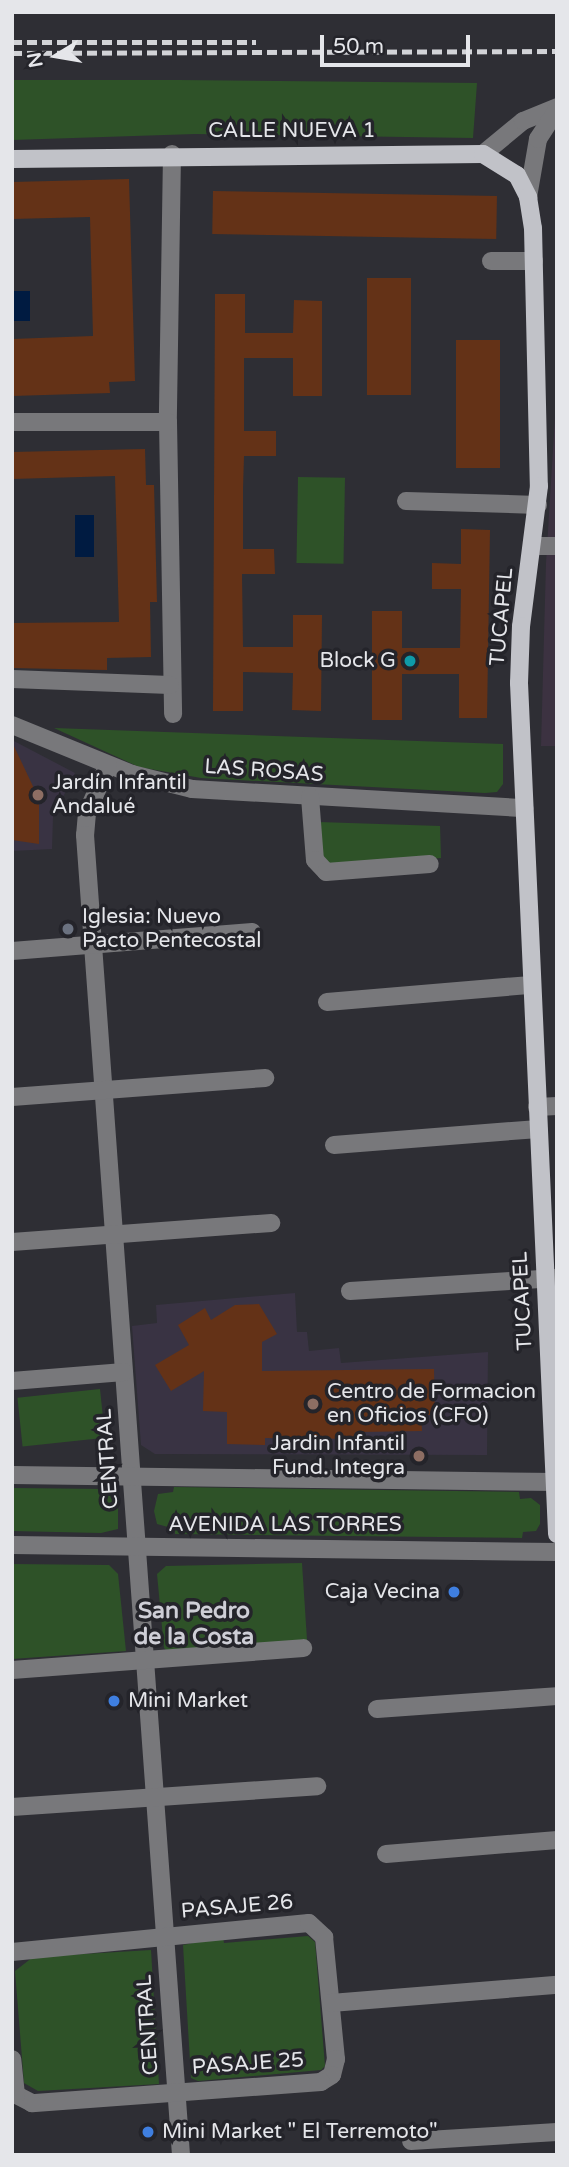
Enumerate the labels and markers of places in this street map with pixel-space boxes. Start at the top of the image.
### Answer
place label: Block G [320,648,396,674]
marker: Block G [402,653,418,669]
place label: Jardín Infantil Andalué [52,770,187,820]
marker: Jardín Infantil Andalué [30,787,46,803]
place label: Iglesia: Nuevo Pacto Pentecostal [82,904,262,954]
marker: Iglesia: Nuevo Pacto Pentecostal [60,921,76,937]
place label: Centro de Formacion en Oficios (CFO) [327,1379,536,1429]
marker: Centro de Formacion en Oficios (CFO) [305,1396,321,1412]
place label: Jardin Infantil Fund. Integra [270,1431,405,1481]
marker: Jardin Infantil Fund. Integra [411,1448,427,1464]
place label: Caja Vecina [325,1579,440,1605]
marker: Caja Vecina [446,1584,462,1600]
place label: Mini Market [128,1688,248,1714]
marker: Mini Market [106,1693,122,1709]
place label: Mini Market " El Terremoto" [162,2119,438,2145]
marker: Mini Market " El Terremoto" [140,2124,156,2140]

